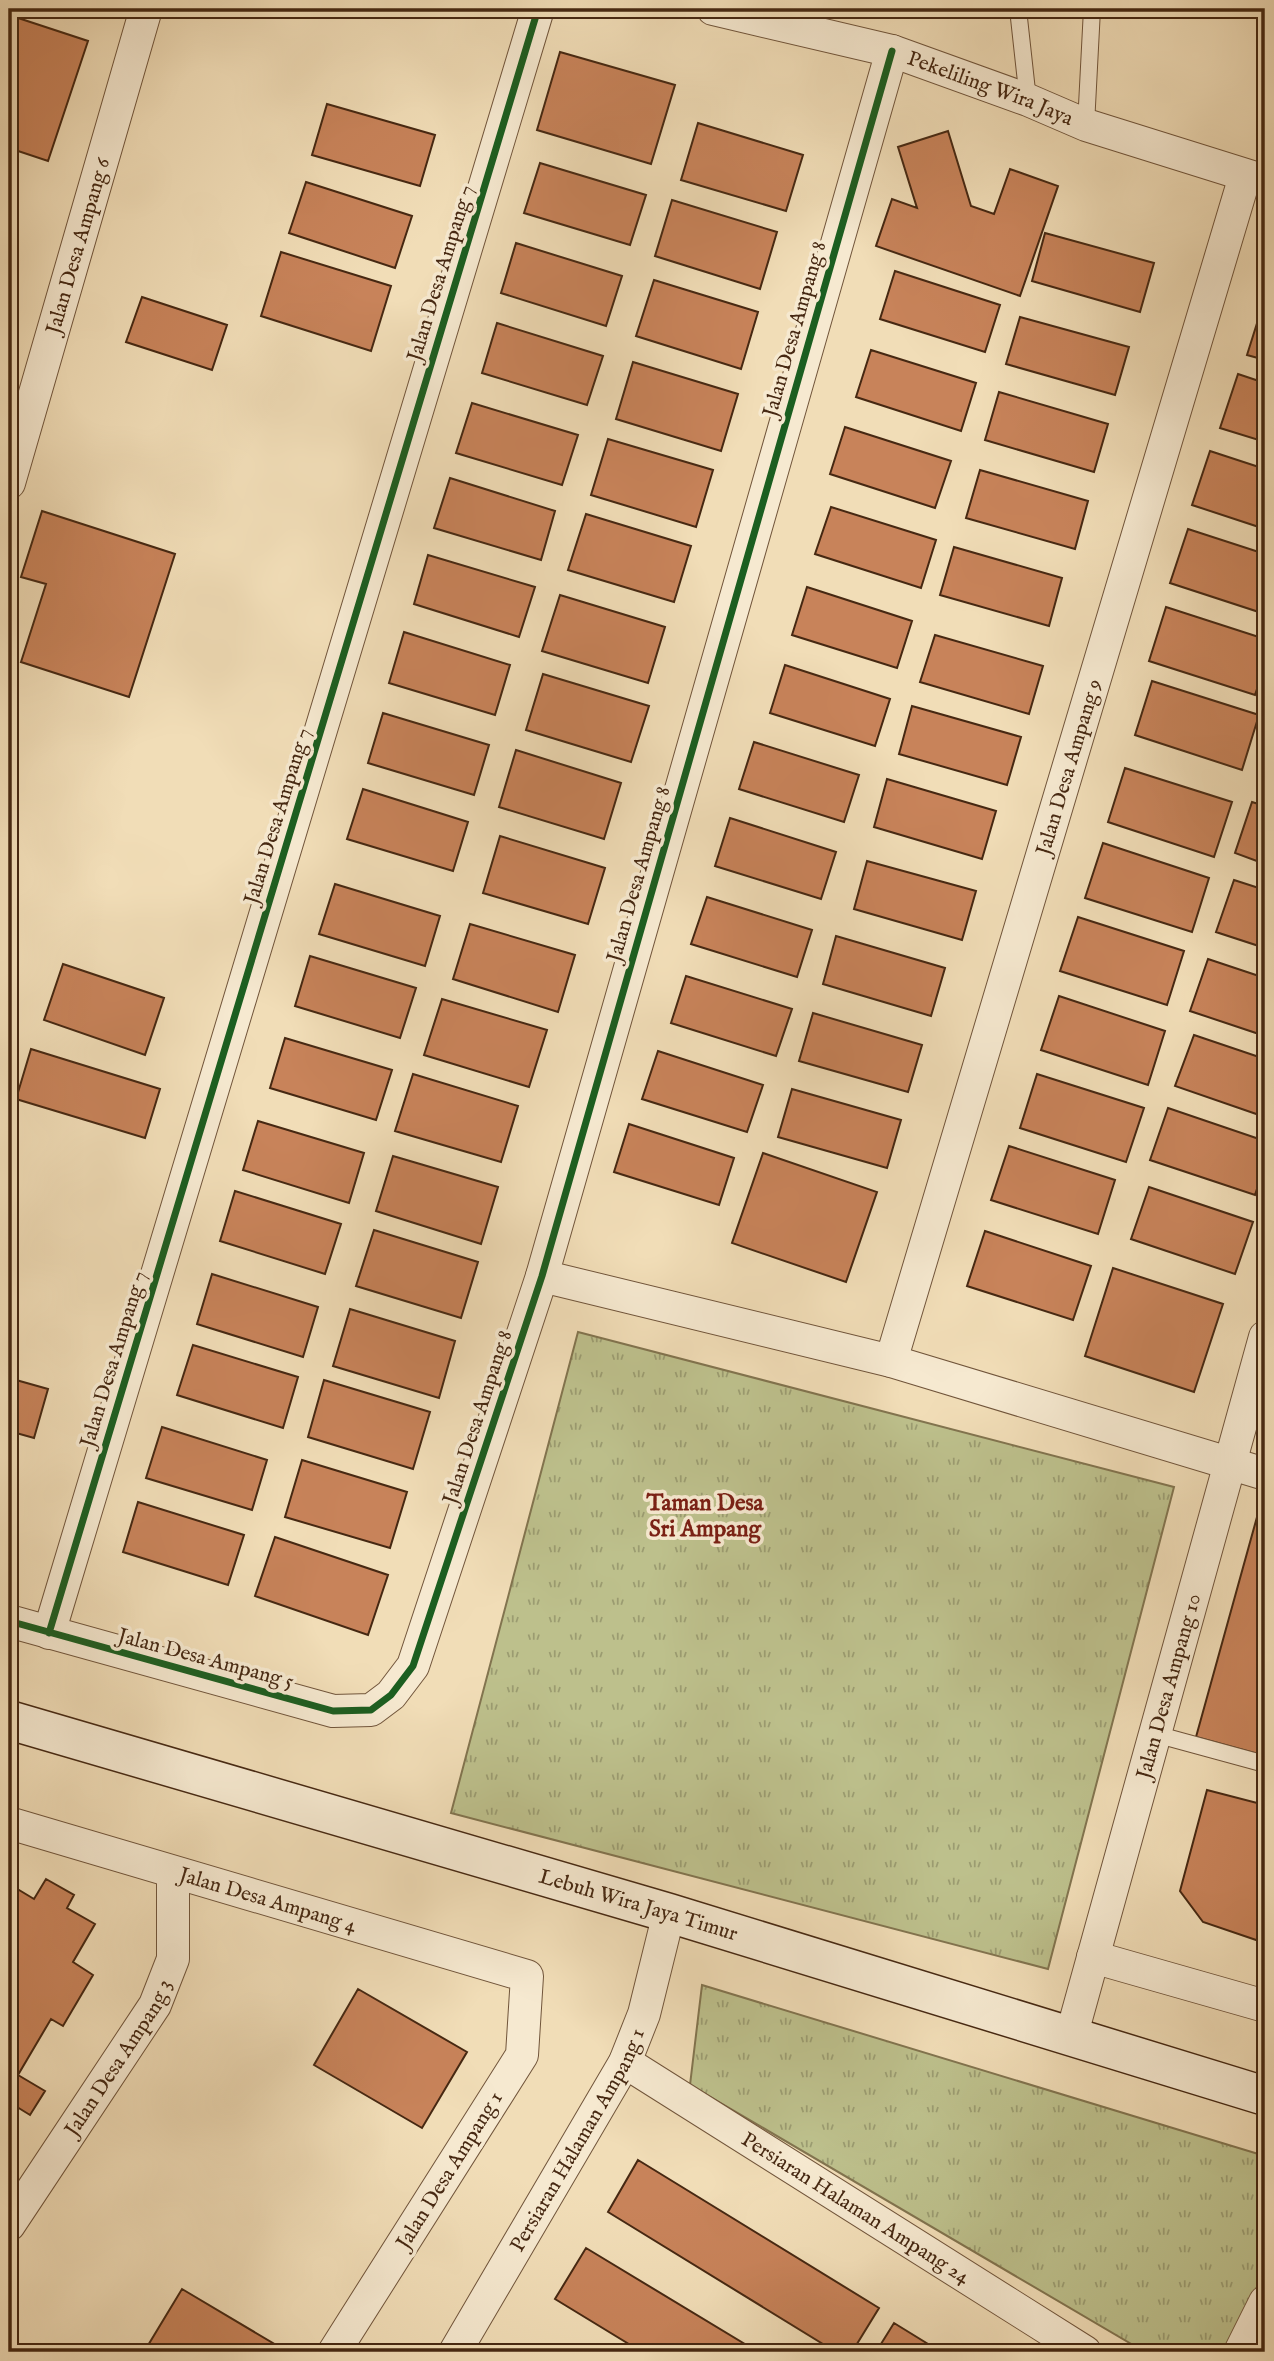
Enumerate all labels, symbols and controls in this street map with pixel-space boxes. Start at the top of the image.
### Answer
street label: Pekeliling Wira Jaya [903,46,1078,133]
street label: Jalan Desa Ampang 6 [40,154,118,339]
street label: Jalan Desa Ampang 7 [401,182,481,367]
street label: Jalan Desa Ampang 8 [757,238,833,422]
street label: Jalan Desa Ampang 9 [1030,676,1109,861]
street label: Jalan Desa Ampang 7 [238,725,318,910]
street label: Jalan Desa Ampang 8 [601,783,677,967]
street label: Jalan Desa Ampang 7 [74,1268,154,1453]
street label: Jalan Desa Ampang 8 [437,1327,519,1510]
district label: Taman Desa Sri Ampang [646,1489,765,1544]
street label: Jalan Desa Ampang 10 [1131,1591,1208,1784]
street label: Jalan Desa Ampang 5 [113,1622,297,1696]
street label: Jalan Desa Ampang 4 [174,1861,360,1940]
street label: Lebuh Wira Jaya Timur [536,1864,741,1948]
street label: Jalan Desa Ampang 3 [58,1976,179,2144]
street label: Persiaran Halaman Ampang 1 [505,2025,652,2257]
street label: Jalan Desa Ampang 1 [390,2087,510,2256]
street label: Persiaran Halaman Ampang 24 [736,2127,975,2291]

